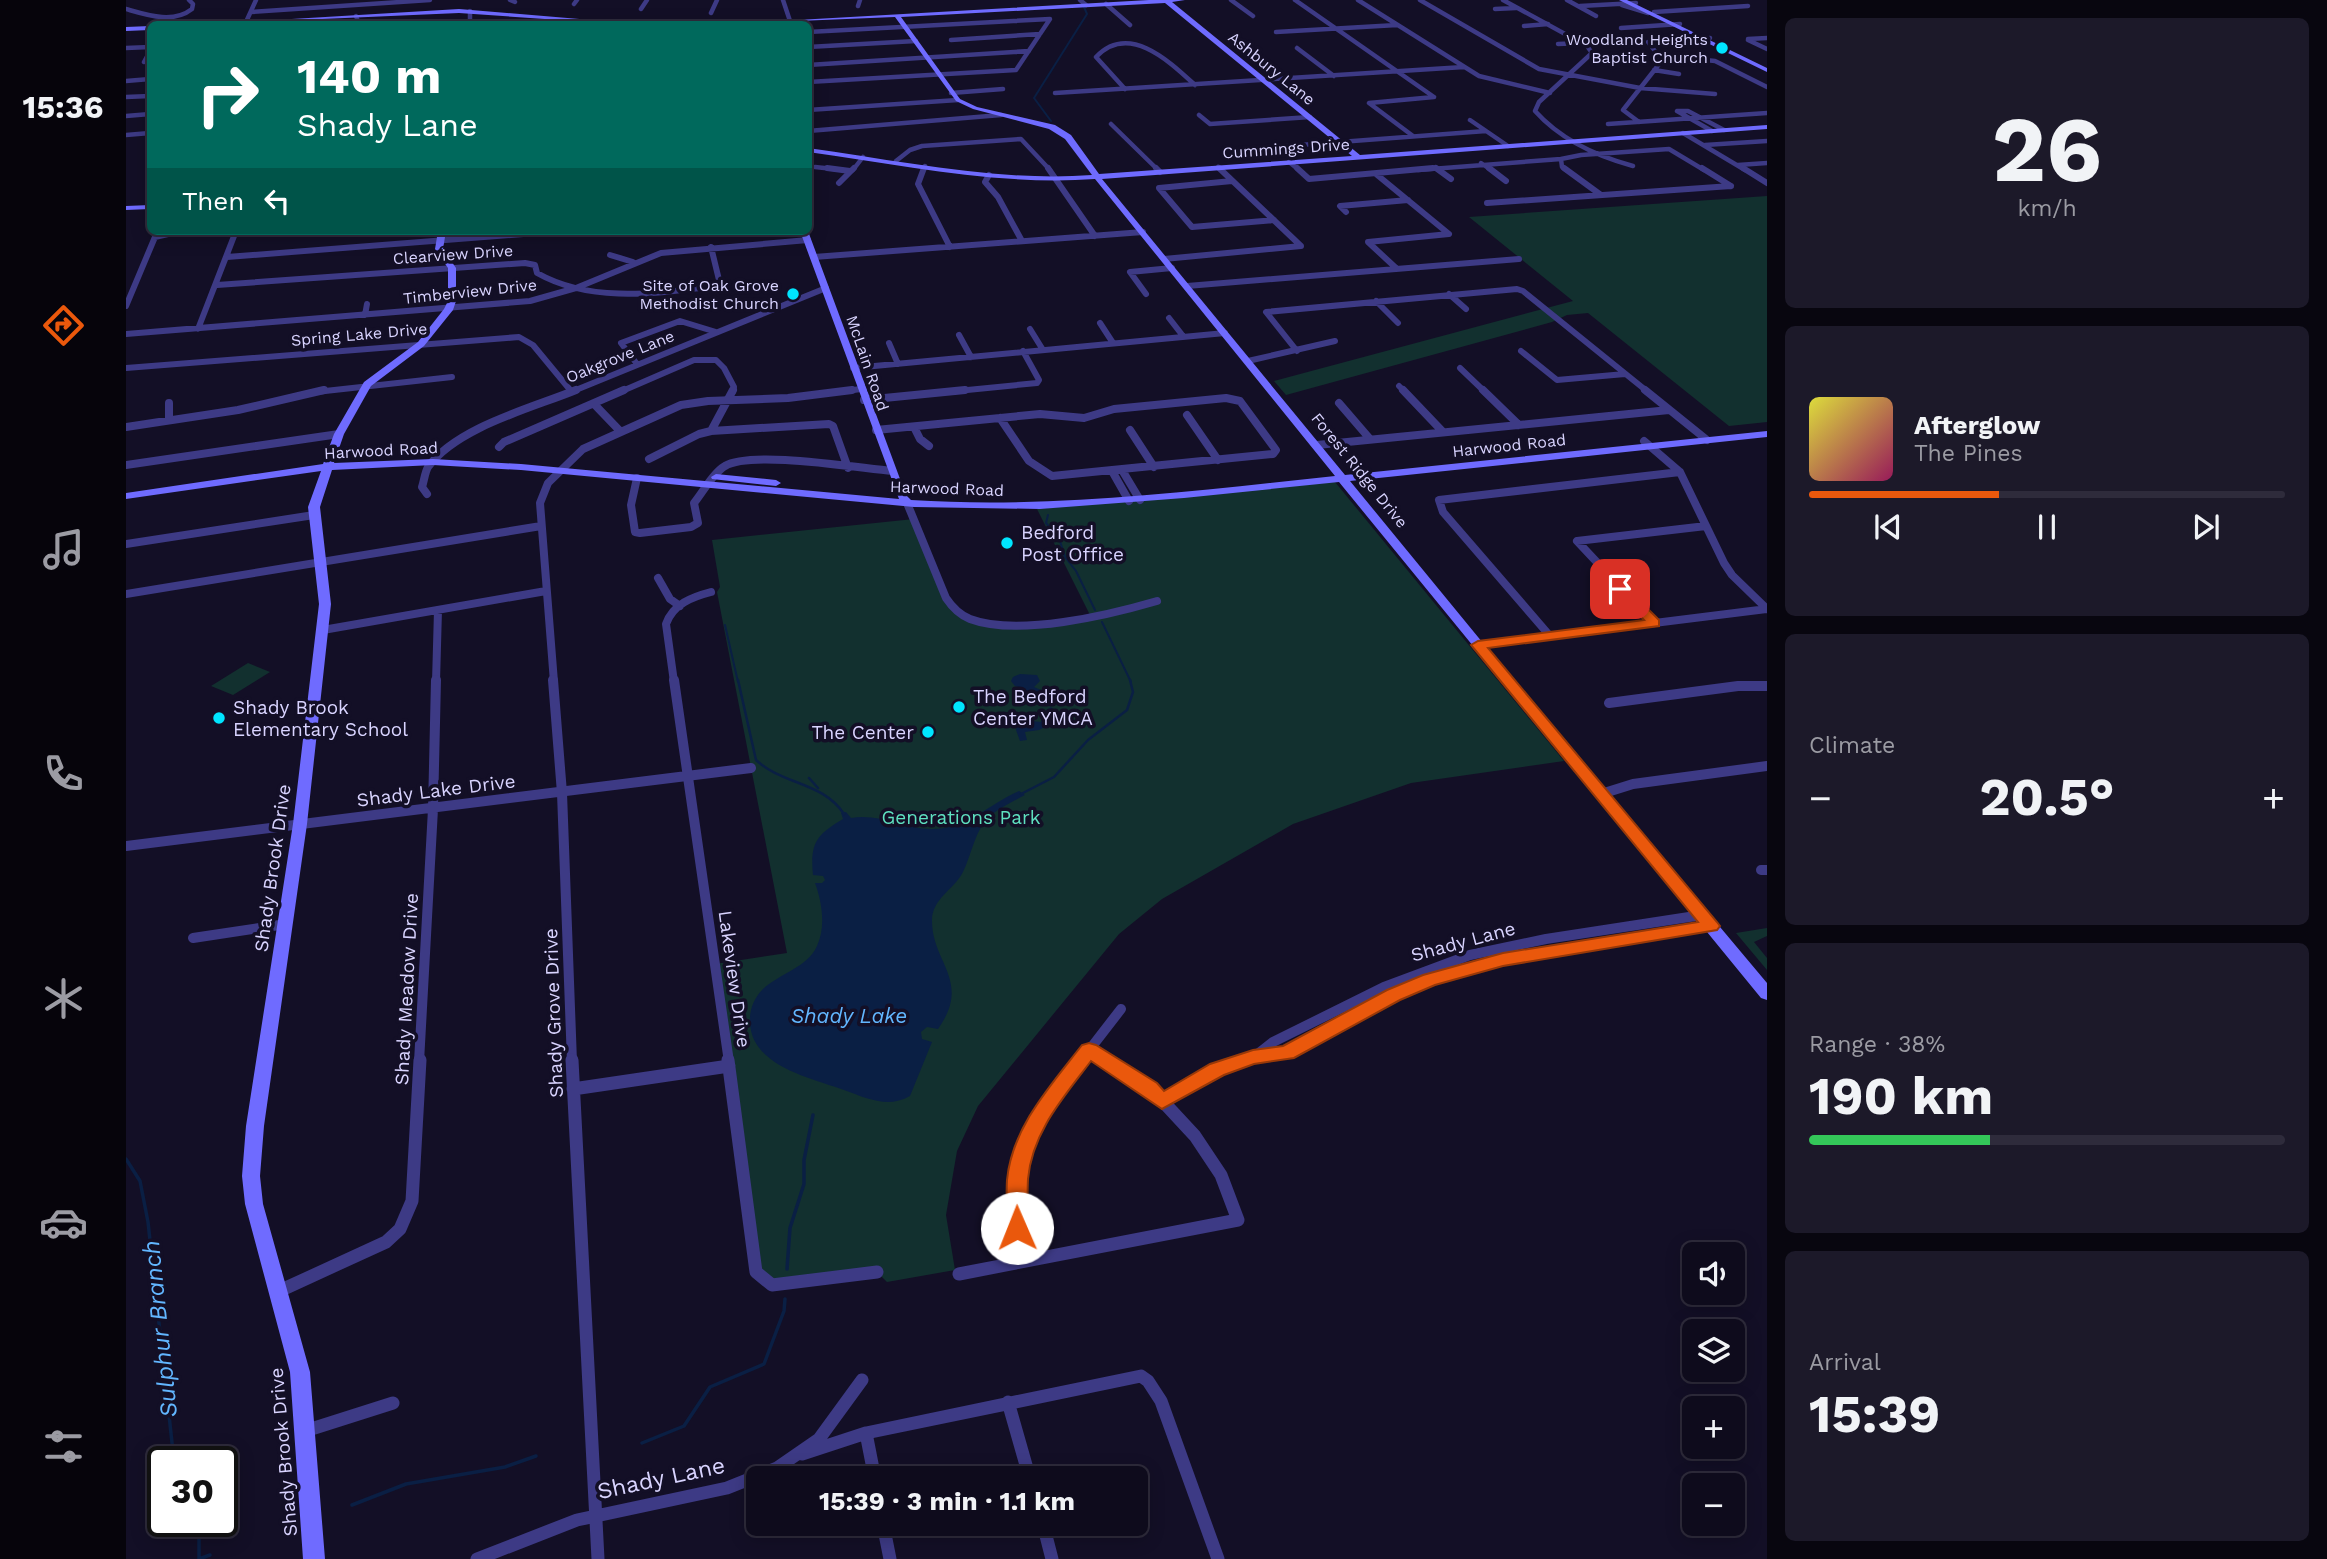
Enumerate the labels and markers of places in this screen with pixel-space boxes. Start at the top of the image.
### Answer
place label: Woodland Heights Baptist Church [1566,30,1708,67]
marker: Woodland Heights Baptist Church [1714,40,1730,56]
place label: Site of Oak Grove Methodist Church [639,276,779,313]
marker: Site of Oak Grove Methodist Church [785,286,801,302]
place label: Bedford Post Office [1021,521,1124,566]
marker: Bedford Post Office [999,535,1015,551]
pin [1590,559,1650,619]
place label: The Bedford Center YMCA [973,685,1093,730]
place label: Shady Brook Elementary School [233,696,408,741]
marker: The Bedford Center YMCA [951,699,967,715]
marker: Shady Brook Elementary School [211,710,227,726]
place label: The Center [811,721,914,744]
marker: The Center [920,724,936,740]

